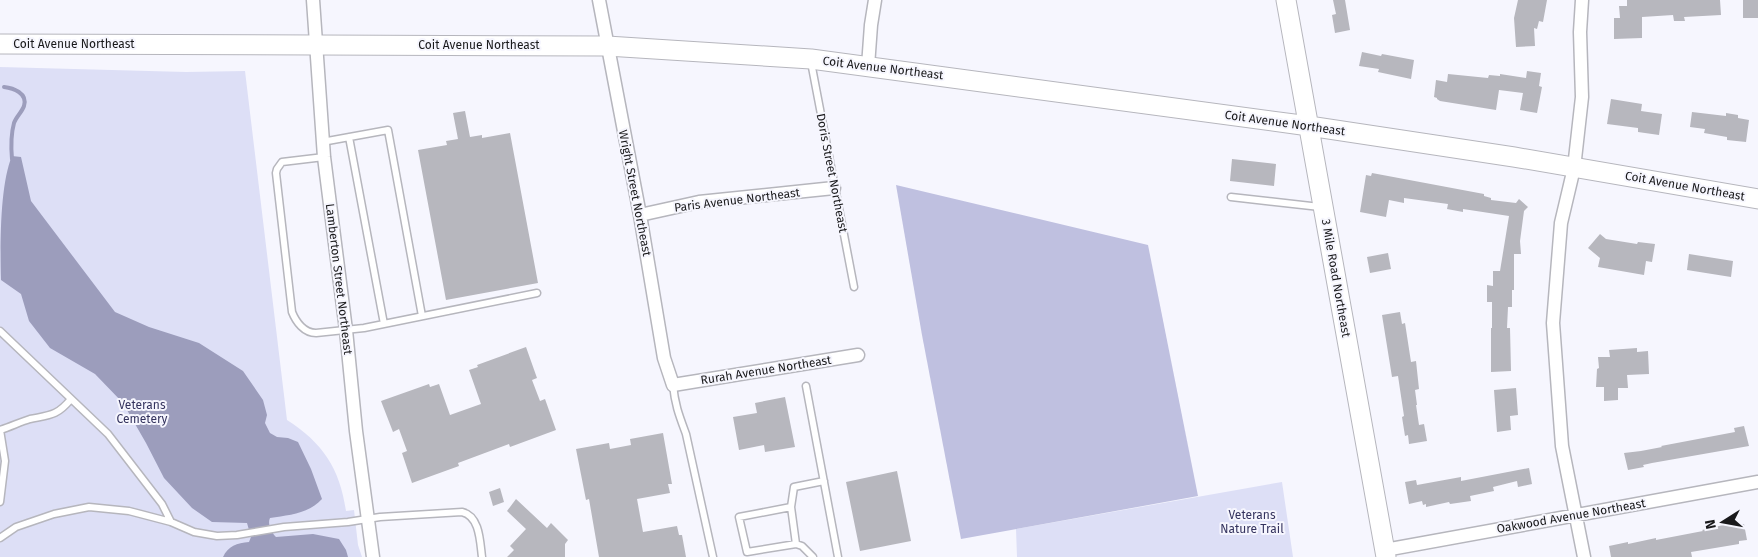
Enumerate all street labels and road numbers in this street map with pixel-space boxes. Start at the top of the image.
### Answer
street label: Coit Avenue Northeast [13,37,135,51]
street label: Coit Avenue Northeast [418,38,540,52]
street label: Coit Avenue Northeast [822,54,945,82]
street label: Coit Avenue Northeast [1224,108,1347,138]
street label: Doris Street Northeast [814,112,851,234]
street label: Wright Street Northeast [616,129,654,258]
street label: Coit Avenue Northeast [1624,169,1747,204]
street label: Paris Avenue Northeast [673,185,801,215]
street label: Lamberton Street Northeast [323,203,355,356]
street label: 3 Mile Road Northeast [1319,218,1353,339]
street label: Rurah Avenue Northeast [700,353,833,387]
street label: Oakwood Avenue Northeast [1496,496,1647,536]

